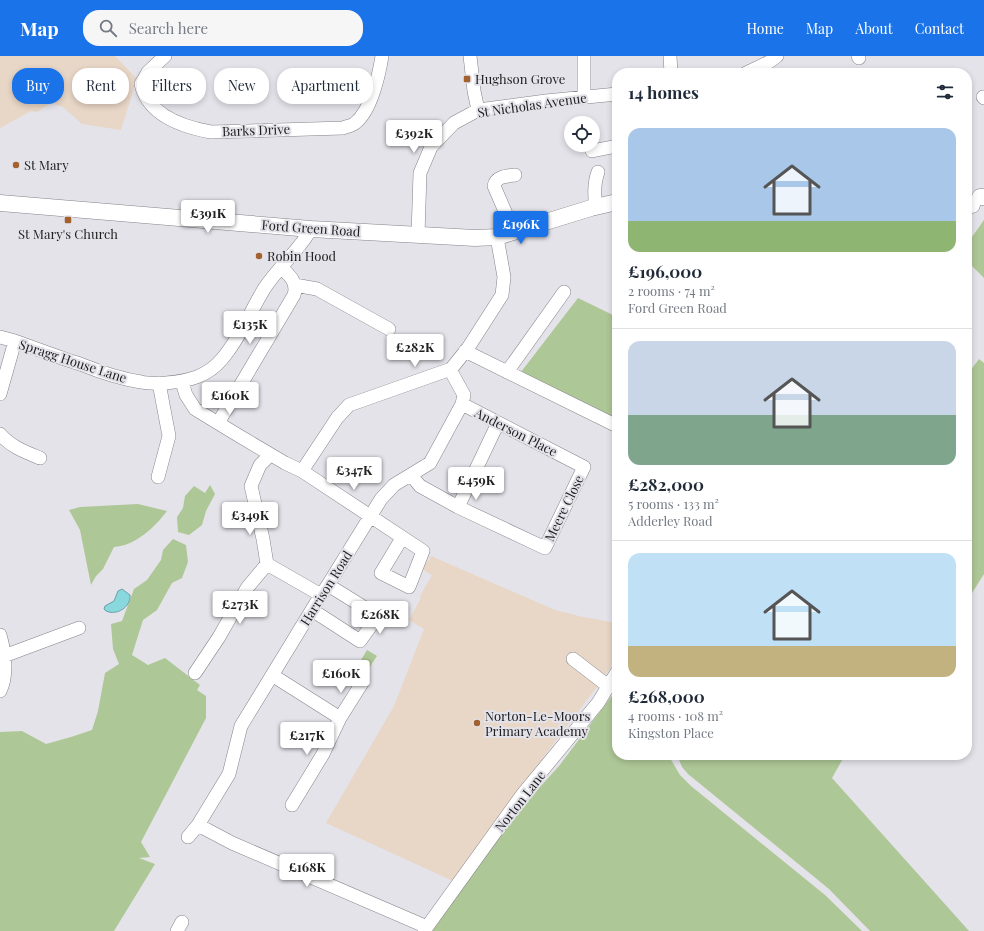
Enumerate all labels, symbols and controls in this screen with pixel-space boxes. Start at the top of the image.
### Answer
search box [83,10,363,46]
text: Map [20,15,59,41]
icon: search [97,17,119,39]
text: Search here [129,18,208,38]
text: Home [746,19,784,38]
text: Map [806,19,833,38]
text: About [855,19,893,38]
text: Contact [915,19,964,38]
chip: Buy [12,68,64,104]
chip: Rent [72,68,129,104]
chip: Filters [137,68,206,104]
chip: New [214,68,269,104]
chip: Apartment [277,68,373,104]
place label: Hughson Grove [475,70,566,87]
marker: Hughson Grove [462,74,472,84]
text: 14 homes [628,81,699,103]
icon: filters [934,81,956,103]
street label: St Nicholas Avenue [476,88,588,121]
map controls [564,116,600,152]
button: locate [564,116,600,152]
street label: Barks Drive [222,120,291,139]
pin: £392K [386,120,442,154]
text: £392K [395,124,433,141]
icon: home [756,154,828,226]
place label: St Mary [24,156,69,173]
marker: St Mary [11,160,21,170]
pin: £391K [180,200,236,234]
text: £391K [190,204,226,221]
pin: £196K [493,211,549,245]
marker: St Mary's Church [63,215,73,225]
text: £196K [502,215,540,232]
street label: Ford Green Road [261,216,361,239]
place label: St Mary's Church [18,225,118,242]
place label: Robin Hood [267,247,337,264]
marker: Robin Hood [254,251,264,261]
text: £196,000 [628,260,702,282]
text: 2 rooms · 74 m² [628,282,715,299]
text: Ford Green Road [628,299,727,316]
pin: £135K [222,311,278,345]
text: £135K [232,315,268,332]
pin: £282K [387,334,443,368]
street label: Spragg House Lane [17,335,130,386]
text: £282K [396,338,434,355]
icon: home [756,367,828,439]
pin: £160K [202,382,258,416]
text: £160K [211,386,249,403]
street label: Anderson Place [471,403,561,460]
pin: £347K [326,457,382,491]
text: £347K [336,461,372,478]
pin: £459K [448,467,504,501]
text: £459K [457,471,495,488]
street label: Meere Close [540,471,587,544]
text: £282,000 [628,473,704,495]
text: 5 rooms · 133 m² [628,495,719,512]
pin: £349K [222,502,278,536]
text: £349K [231,506,269,523]
text: Adderley Road [628,512,712,529]
street label: Harrison Road [296,547,356,628]
icon: home [756,579,828,651]
pin: £273K [212,591,268,625]
text: £273K [222,595,258,612]
pin: £268K [352,601,408,635]
text: £268K [360,605,400,622]
pin: £160K [313,660,369,694]
text: £160K [322,664,360,681]
text: £268,000 [628,685,705,707]
place label: Norton-Le-Moors Primary Academy [485,707,591,739]
text: 4 rooms · 108 m² [628,707,723,724]
marker: Norton-Le-Moors Primary Academy [472,718,482,728]
pin: £217K [279,722,335,756]
text: Kingston Place [628,724,714,741]
text: £217K [289,726,325,743]
street label: Norton Lane [490,766,549,835]
pin: £168K [279,854,335,888]
text: £168K [288,858,326,875]

